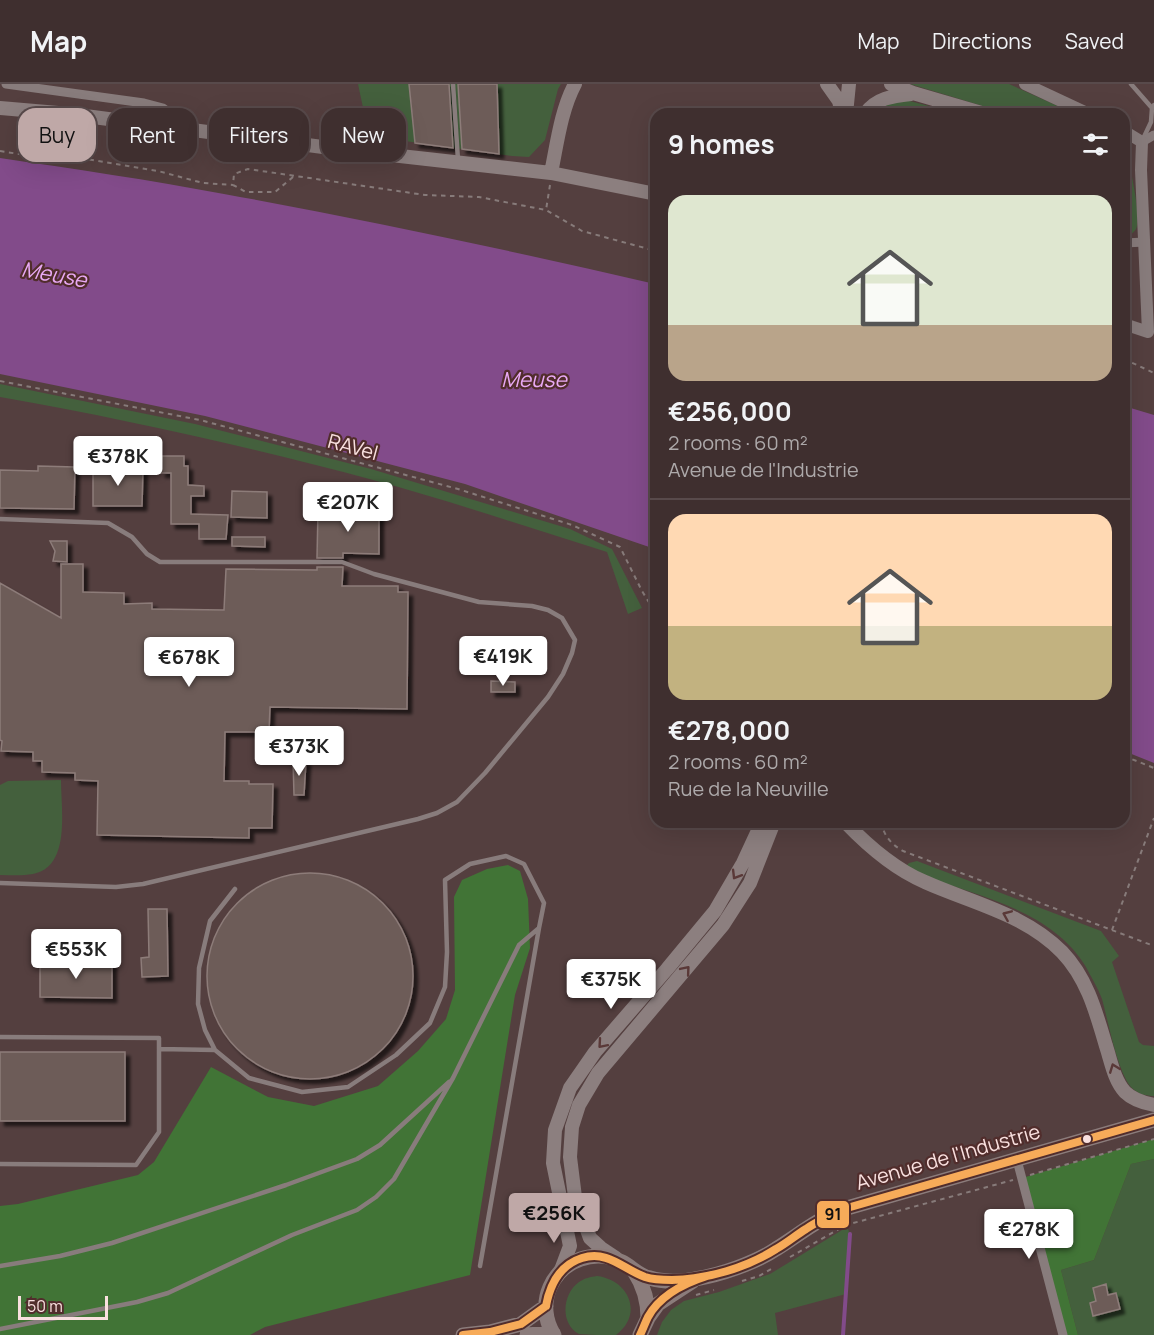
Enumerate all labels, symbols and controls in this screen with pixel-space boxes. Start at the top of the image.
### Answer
text: Map [30,22,87,60]
text: Map [858,27,899,55]
text: Directions [932,27,1032,55]
text: Saved [1065,27,1124,55]
chip: Buy [18,108,96,162]
chip: Rent [108,108,197,162]
chip: Filters [209,108,309,162]
chip: New [321,108,406,162]
text: 9 homes [668,126,775,162]
icon: filters [1079,128,1112,161]
icon: home [836,234,944,342]
water label: Meuse [19,255,91,294]
water label: Meuse [501,365,569,393]
text: €256,000 [668,393,792,429]
street label: RAVel [325,427,381,466]
text: 2 rooms · 60 m² [668,429,808,456]
pin: €378K [76,436,160,487]
text: €378K [87,442,149,469]
text: Avenue de l'Industrie [668,456,859,483]
pin: €207K [306,482,390,533]
text: €207K [317,488,379,515]
icon: home [836,553,944,661]
pin: €419K [461,636,545,687]
pin: €678K [147,637,231,688]
text: €419K [473,642,533,669]
text: €678K [158,643,220,670]
text: €278,000 [668,712,790,748]
pin: €373K [257,726,341,777]
text: €373K [269,732,329,759]
text: 2 rooms · 60 m² [668,748,808,775]
text: Rue de la Neuville [668,775,829,802]
one-way arrow [732,869,744,879]
one-way arrow [1003,911,1014,923]
pin: €553K [34,929,118,980]
text: €553K [45,935,107,962]
pin: €375K [569,959,653,1010]
text: €375K [581,965,641,992]
one-way arrow [679,966,690,977]
one-way arrow [599,1037,610,1048]
one-way arrow [1109,1064,1121,1075]
street label: Avenue de l'Industrie [853,1117,1043,1196]
unlabelled marker [1081,1133,1093,1145]
pin: €256K [512,1193,596,1244]
text: €256K [523,1199,585,1226]
line badge: 91 [816,1200,850,1229]
text: 91 [825,1203,841,1225]
pin: €278K [987,1209,1071,1260]
text: €278K [998,1215,1060,1242]
scale bar [18,1293,108,1320]
text: 50 m [27,1295,63,1317]

